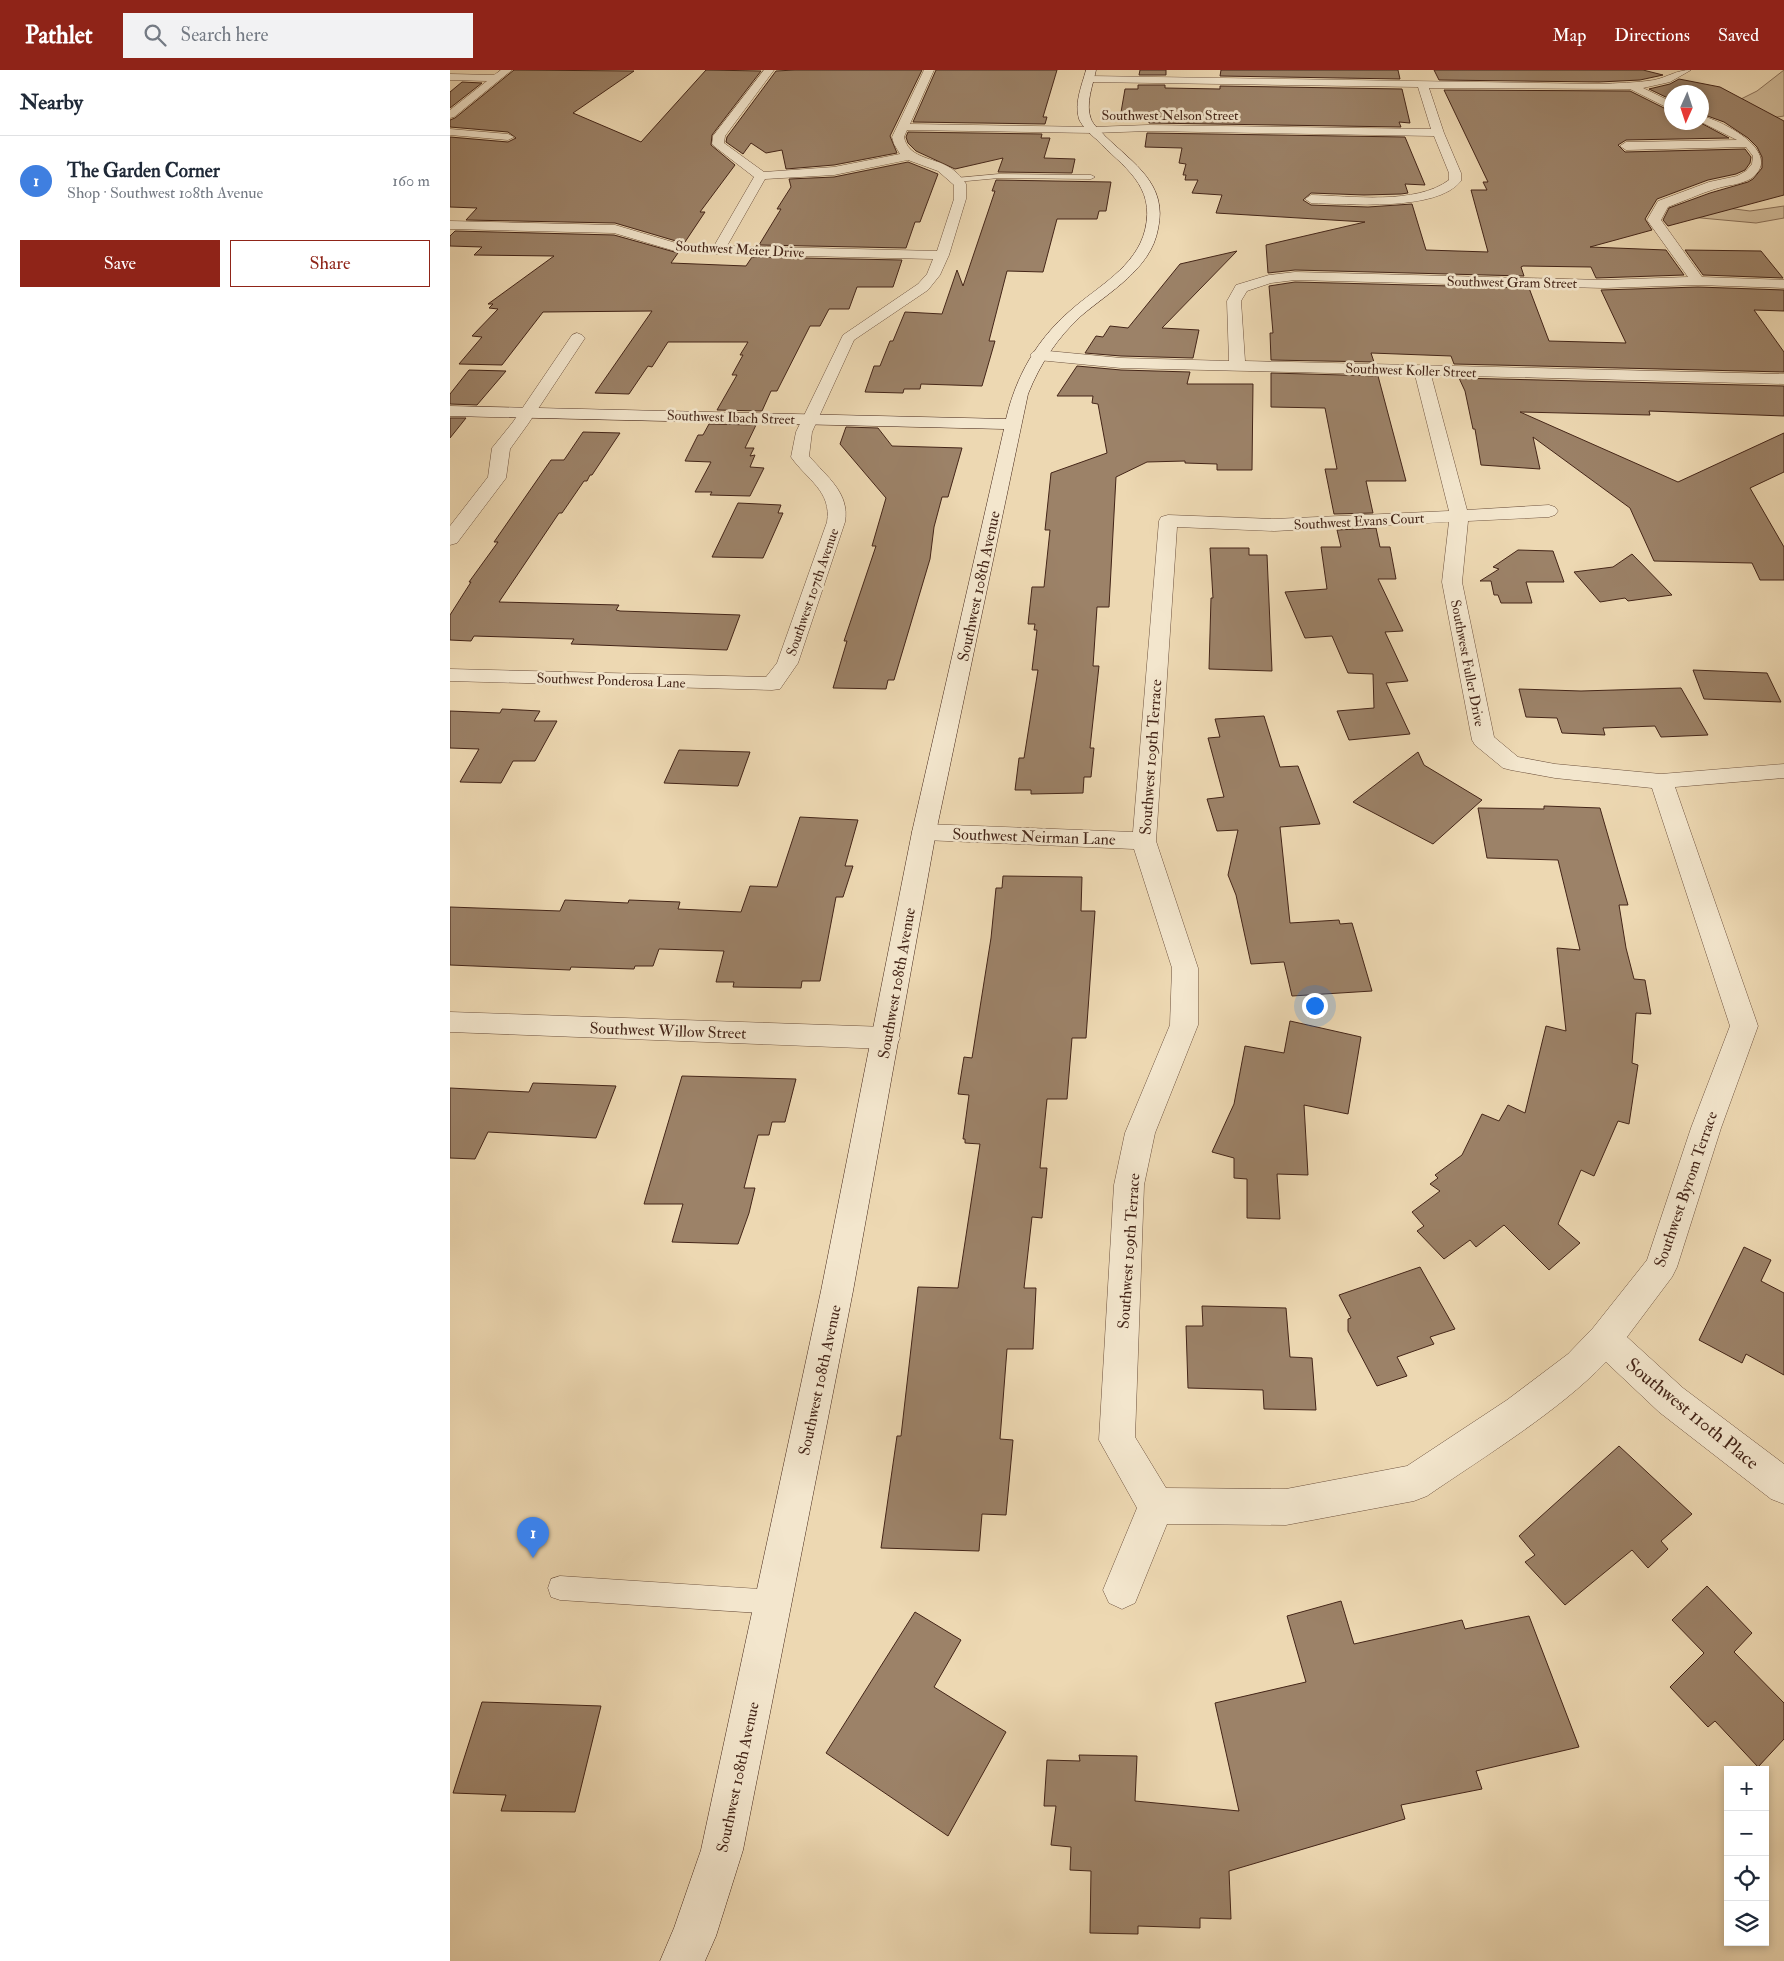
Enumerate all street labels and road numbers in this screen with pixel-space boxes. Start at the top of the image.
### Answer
street label: Southwest Nelson Street [1101,107,1239,124]
street label: Southwest Meier Drive [675,238,805,261]
street label: Southwest Gram Street [1447,273,1578,292]
street label: Southwest Koller Street [1345,360,1477,381]
street label: Southwest Ibach Street [667,407,796,428]
street label: Southwest 108th Avenue [953,509,1005,663]
street label: Southwest Evans Court [1293,510,1425,533]
street label: Southwest 107th Avenue [783,526,842,658]
street label: Southwest Fuller Drive [1447,598,1488,728]
street label: Southwest Ponderosa Lane [536,669,686,692]
street label: Southwest 109th Terrace [1136,678,1166,835]
street label: Southwest Neirman Lane [952,824,1116,850]
street label: Southwest 108th Avenue [874,906,920,1060]
street label: Southwest Willow Street [589,1018,747,1044]
street label: Southwest Byrom Terrace [1650,1108,1722,1270]
street label: Southwest 109th Terrace [1114,1172,1144,1329]
street label: Southwest 108th Avenue [794,1303,846,1457]
street label: Southwest 110th Place [1621,1353,1764,1475]
street label: Southwest 108th Avenue [712,1700,764,1854]

